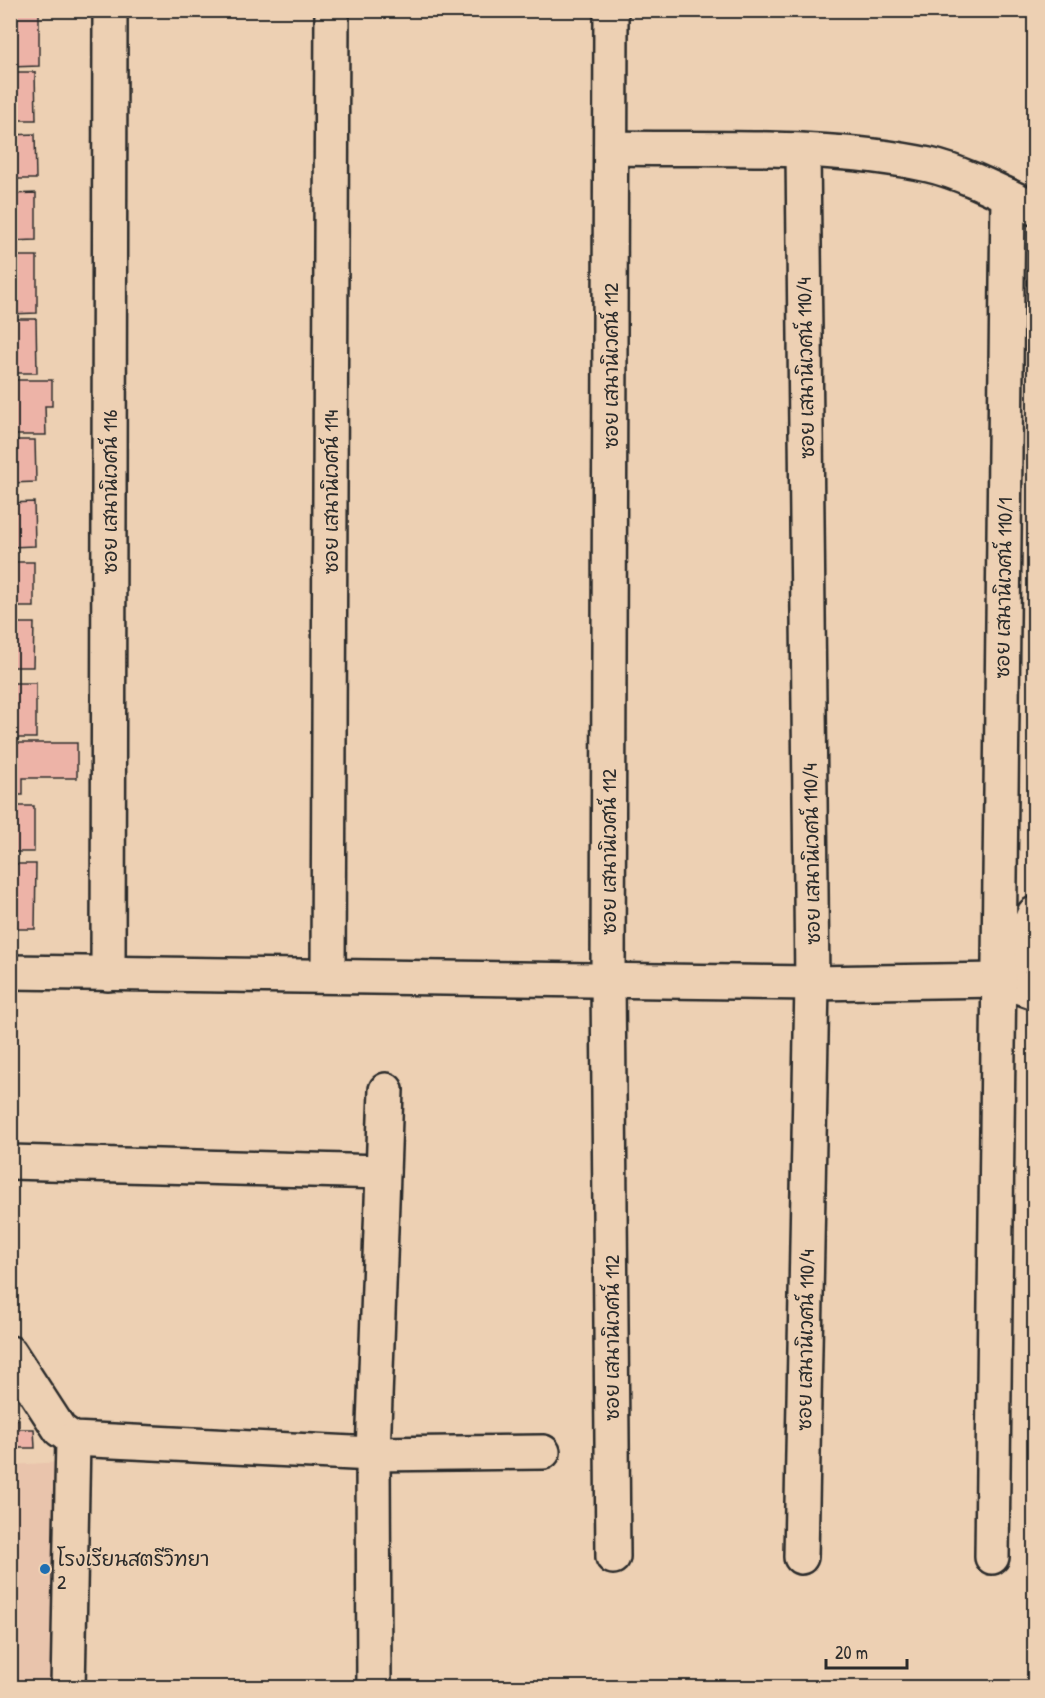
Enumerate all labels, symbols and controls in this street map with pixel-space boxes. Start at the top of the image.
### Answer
street label: ซอย เสนานิเวศน์ 110/4 [790,277,820,459]
street label: ซอย เสนานิเวศน์ 112 [597,282,624,449]
street label: ซอย เสนานิเวศน์ 116 [96,410,123,574]
street label: ซอย เสนานิเวศน์ 114 [317,410,344,574]
street label: ซอย เสนานิเวศน์ 110/1 [988,497,1018,679]
street label: ซอย เสนานิเวศน์ 110/4 [796,763,826,945]
street label: ซอย เสนานิเวศน์ 112 [595,768,622,935]
street label: ซอย เสนานิเวศน์ 110/4 [790,1249,820,1431]
street label: ซอย เสนานิเวศน์ 112 [598,1254,625,1421]
place label: โรงเรียนสตรีวิทยา 2 [57,1545,209,1595]
marker: โรงเรียนสตรีวิทยา 2 [38,1562,52,1576]
scale bar [826,1632,907,1670]
text: 20 m [835,1640,868,1665]

